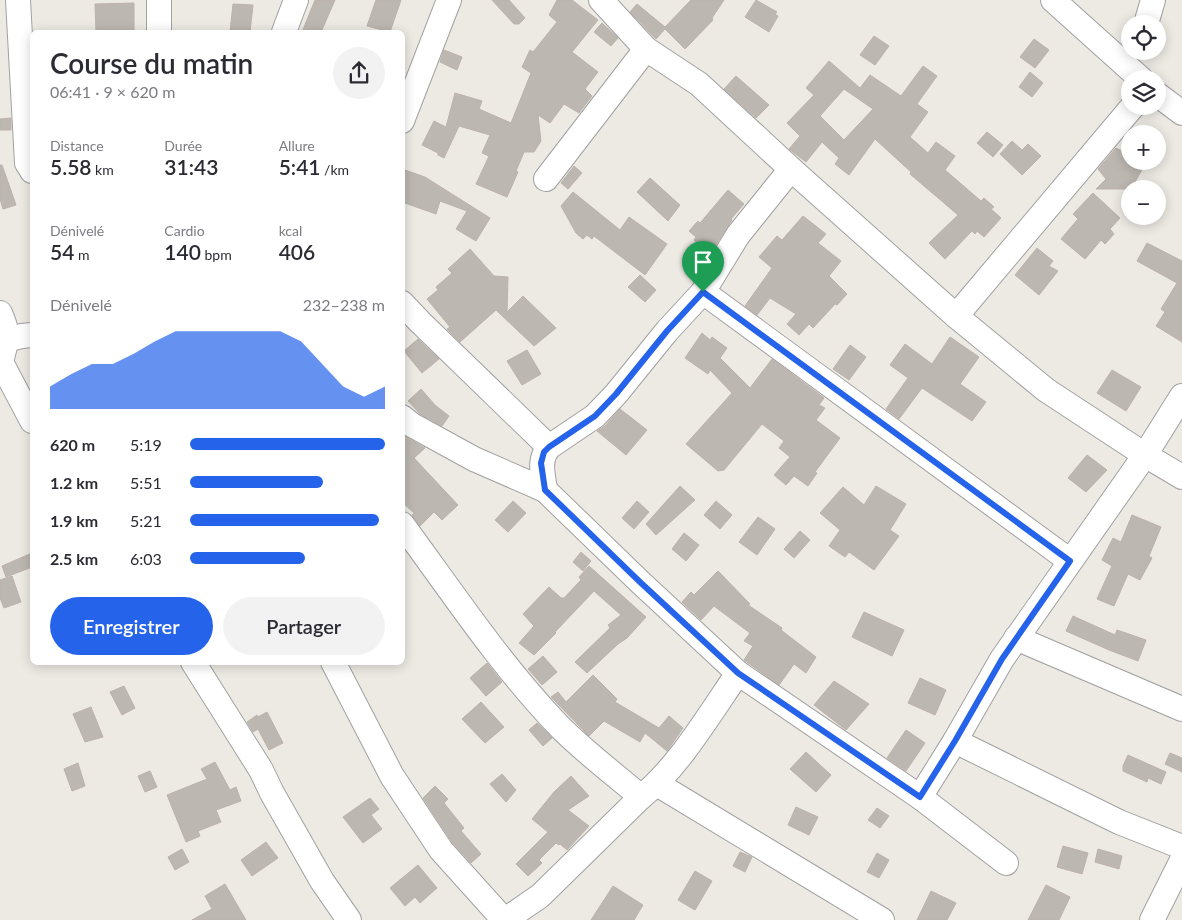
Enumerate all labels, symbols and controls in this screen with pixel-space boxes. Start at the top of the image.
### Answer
map controls [1121,15,1166,225]
button: locate [1121,15,1166,60]
text: Course du matin [50,46,253,80]
button: share [333,47,385,99]
button: layers [1121,70,1166,115]
text: 06:41 · 9 × 620 m [50,82,175,101]
button: + [1121,125,1166,170]
text: Distance [50,137,104,154]
text: Durée [164,137,202,154]
text: Allure [279,137,315,154]
text: 5.58 [50,154,92,179]
text: 31:43 [164,154,218,179]
text: 5:41 [279,154,321,179]
text: km [92,161,114,178]
text: /km [321,161,349,178]
button: − [1121,180,1166,225]
text: Dénivelé [50,222,104,239]
text: Cardio [164,222,205,239]
text: kcal [279,222,302,239]
text: 54 [50,239,74,264]
text: 140 [164,239,201,264]
text: 406 [279,239,315,264]
pin [682,241,724,292]
text: m [74,246,89,263]
text: bpm [201,246,232,263]
icon: arrive [689,248,717,276]
text: Dénivelé [50,295,112,314]
text: 232–238 m [303,295,385,314]
text: 620 m [50,435,95,454]
text: 5:19 [130,435,162,454]
text: 1.2 km [50,473,98,492]
text: 5:51 [130,473,162,492]
text: 1.9 km [50,511,98,530]
text: 5:21 [130,511,162,530]
text: 2.5 km [50,549,98,568]
text: 6:03 [130,549,162,568]
button: Enregistrer [50,597,213,655]
button: Partager [223,597,385,655]

